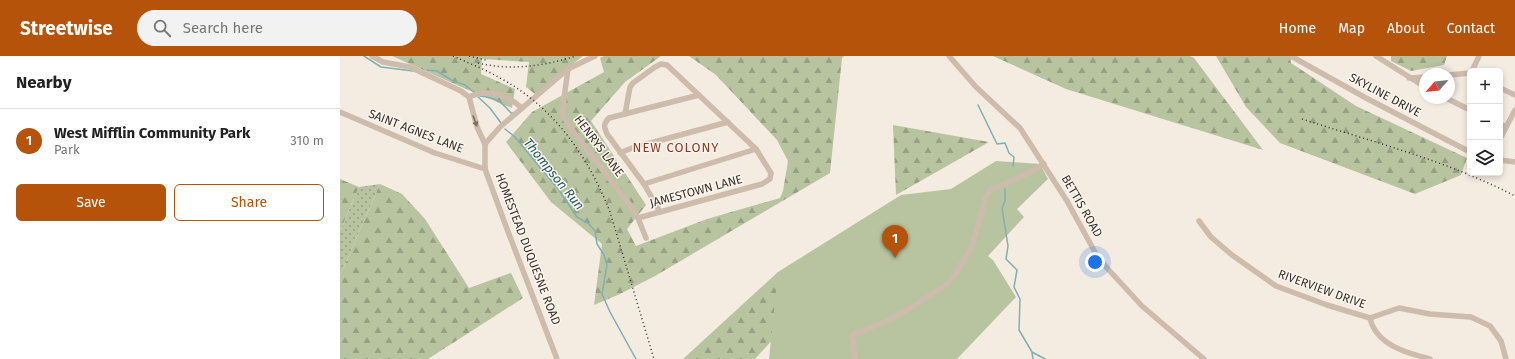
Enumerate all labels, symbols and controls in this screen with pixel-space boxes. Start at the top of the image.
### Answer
search box [137,10,417,46]
text: Streetwise [20,17,113,40]
icon: search [151,17,173,39]
text: Search here [183,19,263,37]
text: Home [1279,20,1316,37]
text: Map [1338,20,1365,37]
text: About [1387,20,1425,37]
text: Contact [1447,20,1495,37]
north arrow [1419,68,1455,104]
map controls [1467,68,1503,176]
button: + [1467,68,1503,104]
street label: SKYLINE DRIVE [1347,70,1423,120]
text: Nearby [16,72,71,93]
button: − [1467,104,1503,140]
street label: SAINT AGNES LANE [367,106,465,156]
street label: HENRYS LANE [571,113,627,179]
one-way arrow [472,116,478,128]
text: West Mifflin Community Park [54,124,250,142]
text: 1 [26,133,32,148]
text: 310 m [290,133,324,148]
water label: Thompson Run [521,135,587,213]
district label: NEW COLONY [633,140,719,155]
button: layers [1467,140,1503,176]
text: Park [54,142,80,157]
street label: HOMESTEAD DUQUESNE ROAD [493,171,564,327]
street label: JAMESTOWN LANE [648,172,744,210]
street label: BETTIS ROAD [1059,172,1106,240]
button: Save [16,184,166,221]
button: Share [174,184,324,221]
pin: 1 [882,225,908,258]
your location [1085,252,1105,272]
street label: RIVERVIEW DRIVE [1276,267,1368,311]

